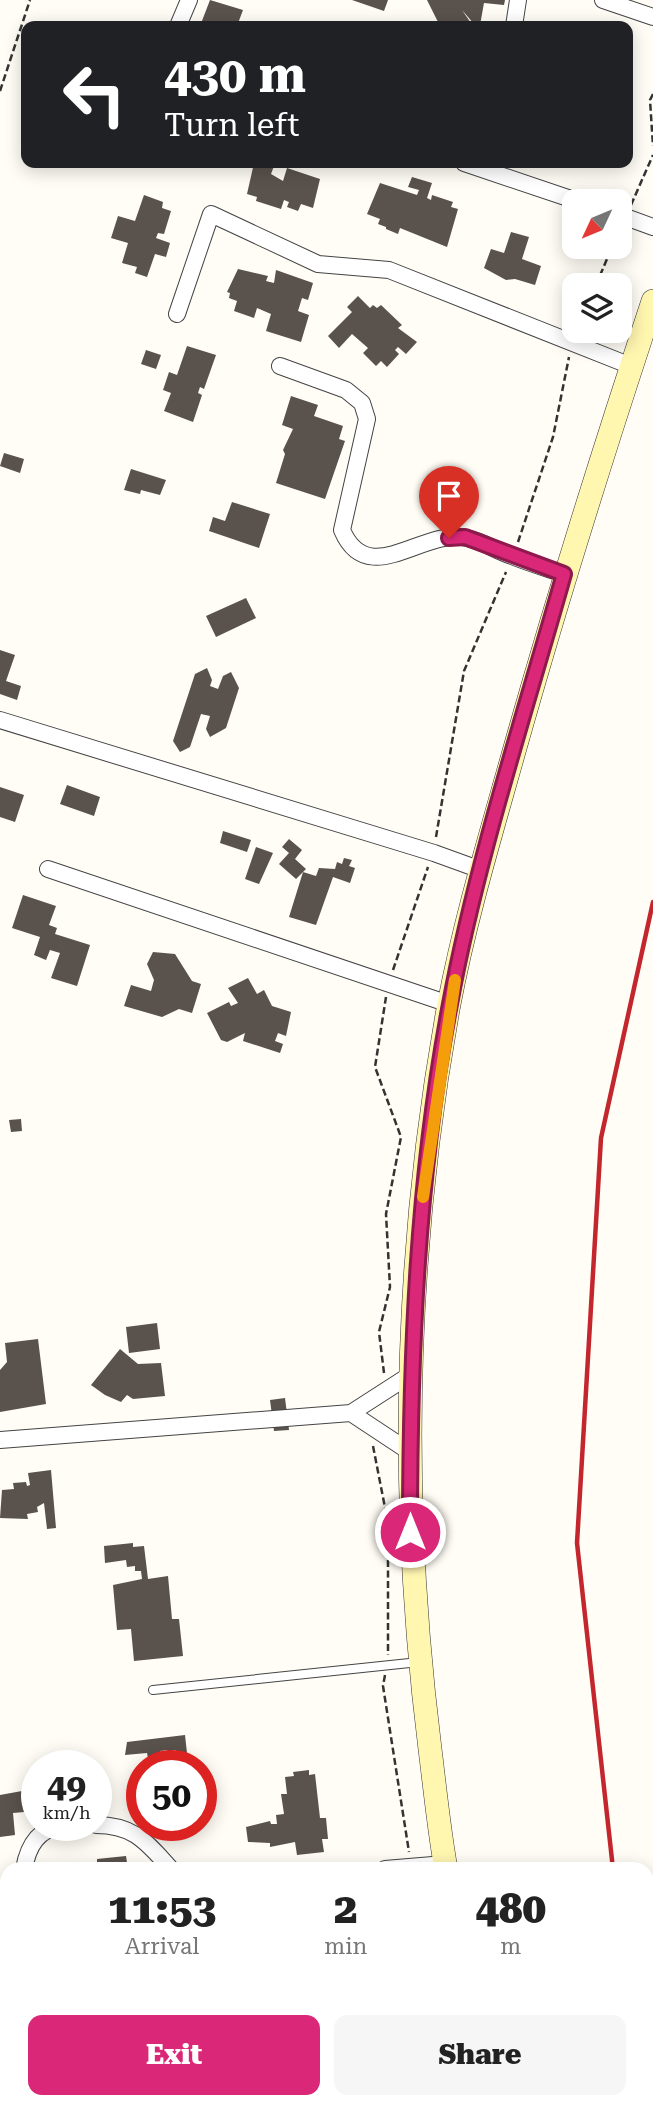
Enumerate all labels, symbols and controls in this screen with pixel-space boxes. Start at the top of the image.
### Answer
text: 430 m [164,47,306,104]
icon: left [49,49,140,140]
text: Turn left [164,106,299,144]
north arrow [562,189,632,259]
map controls [562,189,632,343]
button: layers [562,273,632,343]
pin [419,466,479,538]
icon: arrive [430,477,468,515]
position arrow [373,1495,447,1569]
speed limit sign: 50 [126,1750,217,1841]
text: 49 [47,1766,86,1807]
text: km/h [42,1802,91,1823]
text: 11:53 [108,1884,216,1933]
text: 2 [334,1884,358,1933]
text: 480 [475,1884,546,1933]
text: Arrival [125,1933,199,1960]
text: min [324,1933,367,1960]
text: m [500,1933,521,1960]
button: Exit [28,2015,320,2095]
button: Share [334,2015,626,2095]

